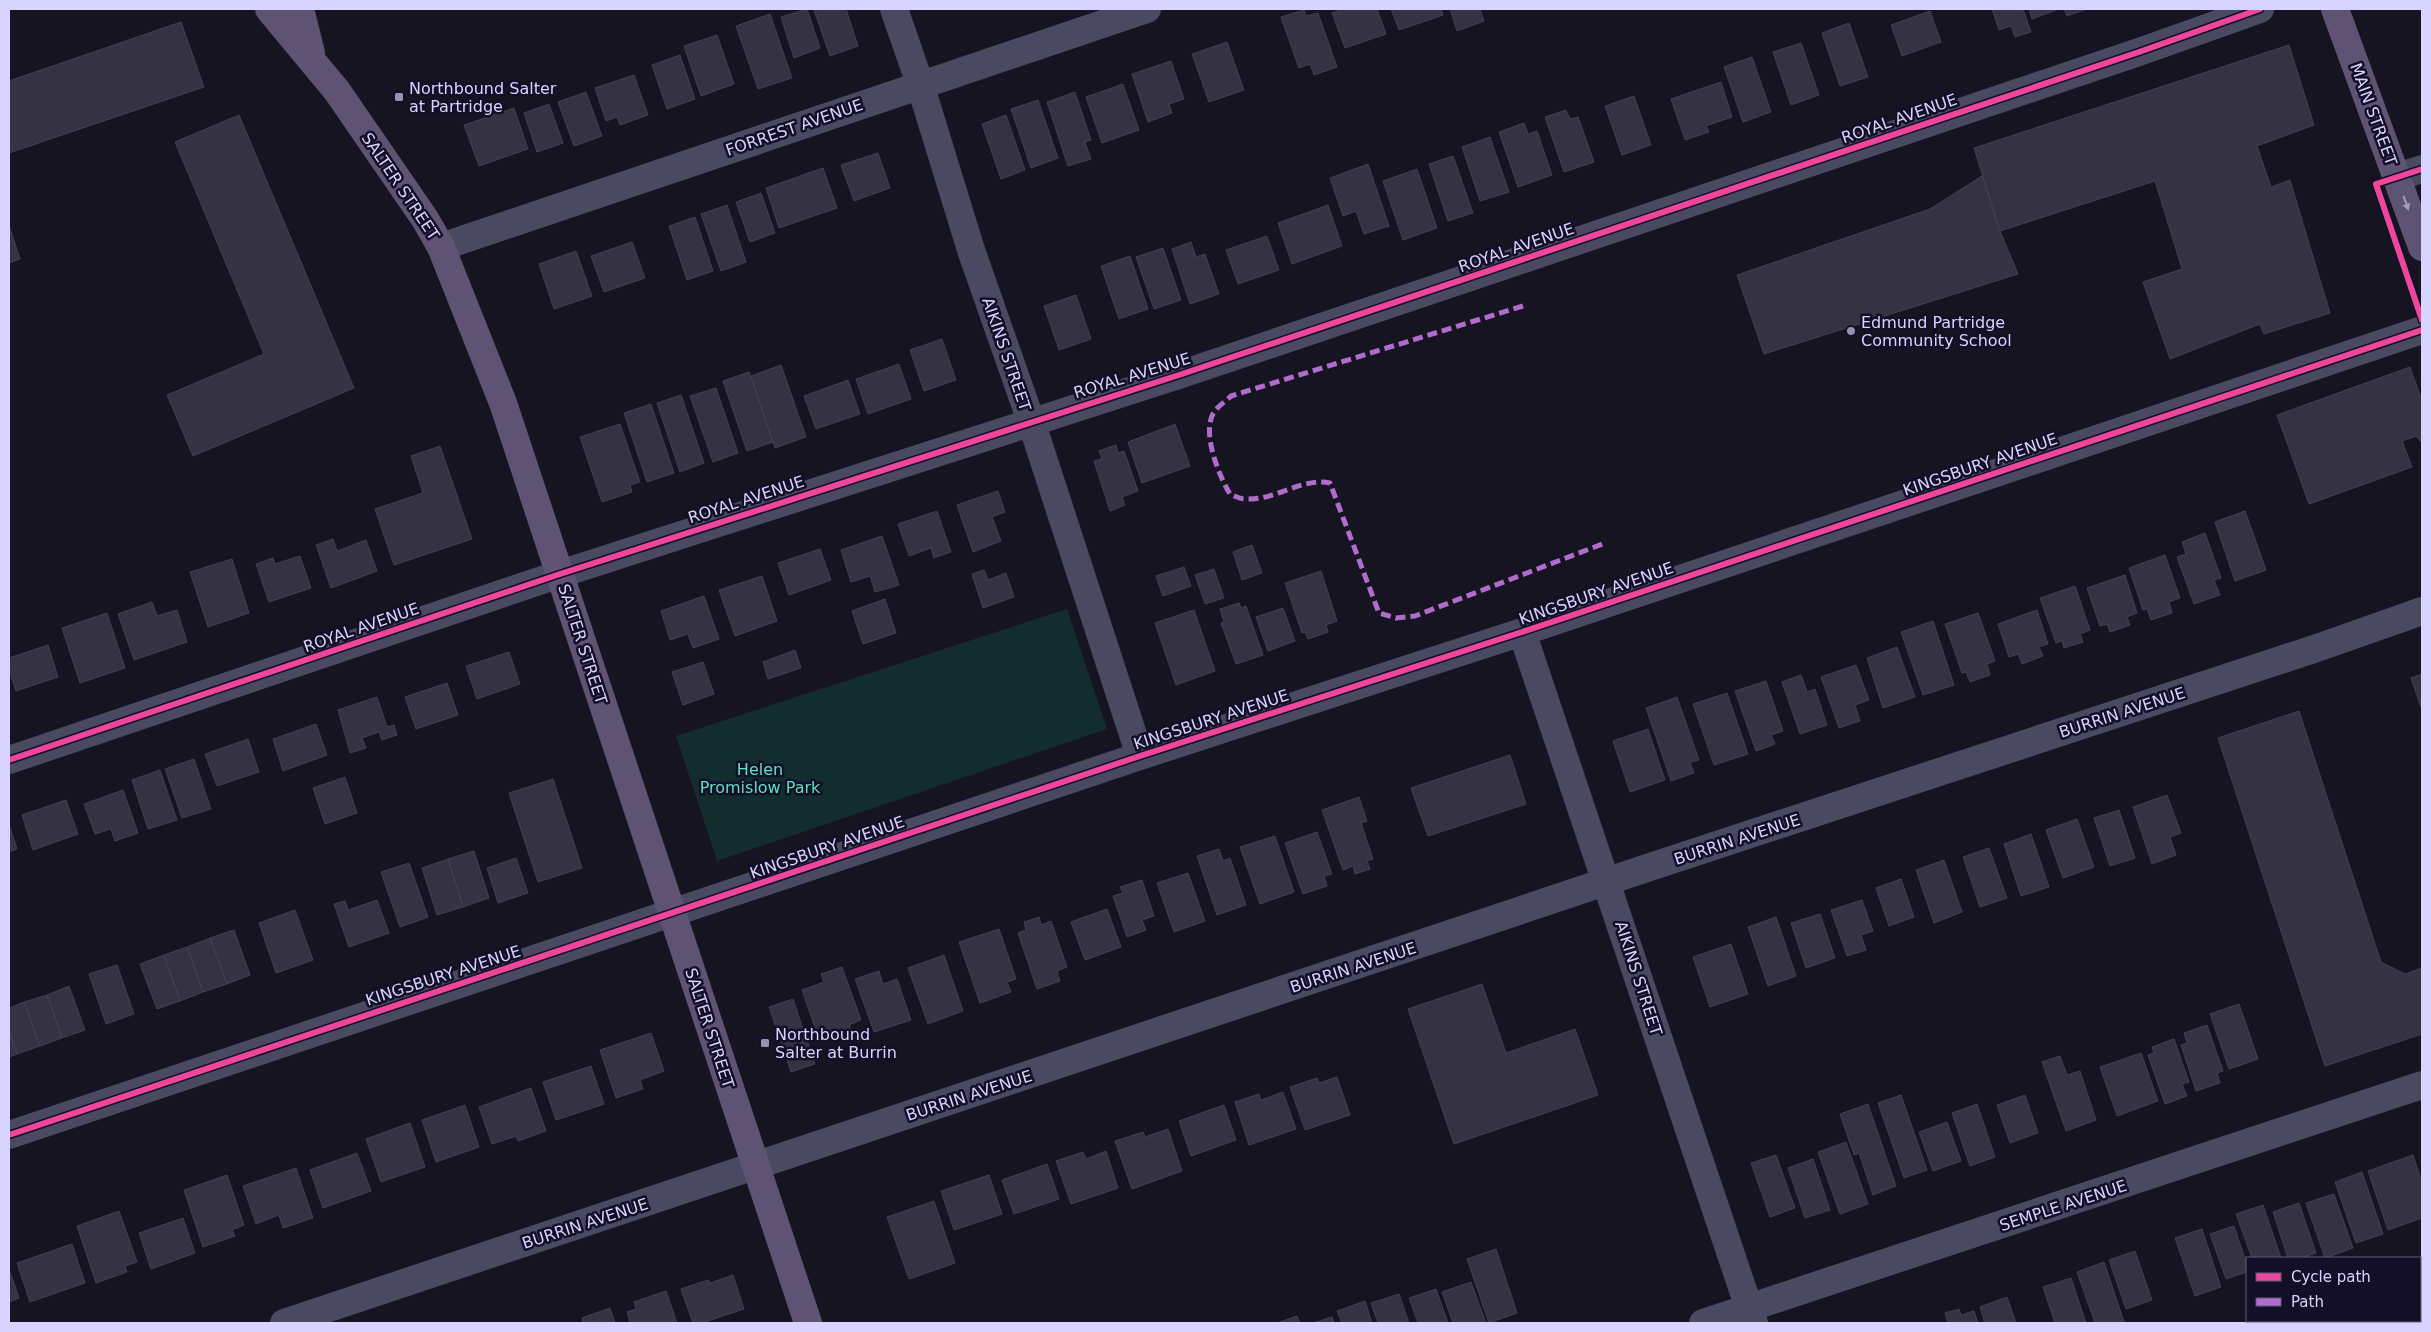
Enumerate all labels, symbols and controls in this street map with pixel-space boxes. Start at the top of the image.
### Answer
street label: MAIN STREET [2346,60,2401,168]
place label: Northbound Salter at Partridge [409,79,557,116]
street label: ROYAL AVENUE [1839,90,1959,147]
marker: Northbound Salter at Partridge [393,91,405,103]
street label: FORREST AVENUE [723,95,865,160]
street label: SALTER STREET [358,129,444,244]
one-way arrow [2403,195,2410,210]
street label: ROYAL AVENUE [1456,219,1576,276]
street label: AIKINS STREET [978,295,1035,414]
place label: Edmund Partridge Community School [1861,313,2012,350]
marker: Edmund Partridge Community School [1845,325,1857,337]
street label: ROYAL AVENUE [1071,349,1193,402]
street label: KINGSBURY AVENUE [1900,429,2060,500]
street label: ROYAL AVENUE [686,472,807,527]
street label: KINGSBURY AVENUE [1516,558,1676,629]
street label: SALTER STREET [554,582,611,707]
street label: ROYAL AVENUE [301,599,421,656]
street label: BURRIN AVENUE [2057,683,2188,742]
street label: KINGSBURY AVENUE [1131,685,1291,754]
park label: Helen Promislow Park [700,760,821,797]
street label: BURRIN AVENUE [1672,810,1803,869]
street label: KINGSBURY AVENUE [747,812,907,883]
street label: AIKINS STREET [1611,919,1666,1038]
street label: BURRIN AVENUE [1288,938,1419,997]
street label: KINGSBURY AVENUE [363,941,523,1010]
street label: SALTER STREET [681,966,738,1091]
place label: Northbound Salter at Burrin [775,1025,897,1062]
marker: Northbound Salter at Burrin [759,1037,771,1049]
street label: BURRIN AVENUE [904,1066,1035,1125]
street label: SEMPLE AVENUE [1997,1176,2129,1235]
street label: BURRIN AVENUE [520,1194,651,1253]
legend [2246,1257,2421,1322]
text: Cycle path [2291,1268,2371,1286]
text: Path [2291,1293,2324,1311]

